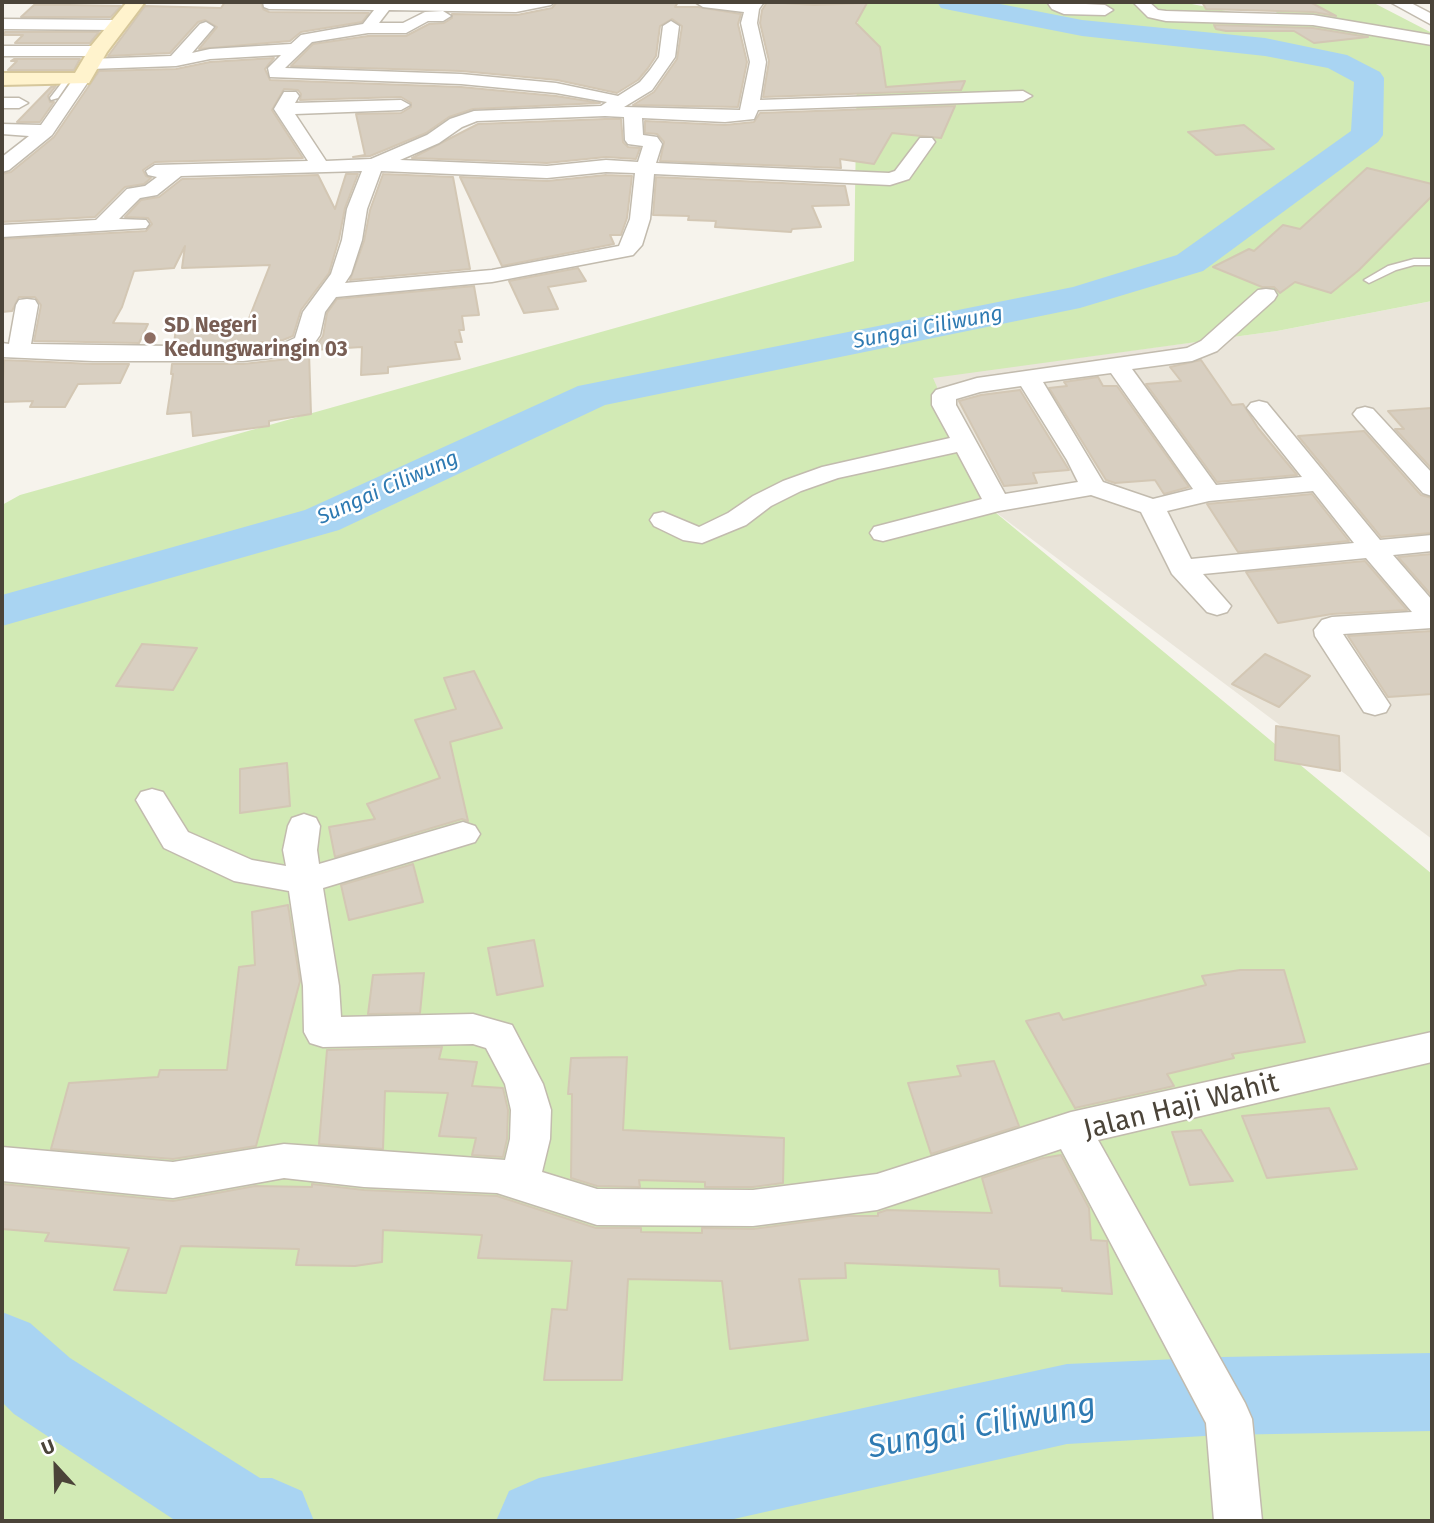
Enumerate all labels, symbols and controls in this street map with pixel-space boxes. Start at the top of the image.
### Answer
water label: Sungai Ciliwung [851,301,1005,355]
place label: SD Negeri Kedungwaringin 03 [164,313,348,363]
marker: SD Negeri Kedungwaringin 03 [142,330,158,346]
water label: Sungai Ciliwung [314,446,462,530]
street label: Jalan Haji Wahit [1080,1067,1282,1147]
water label: Sungai Ciliwung [865,1386,1099,1468]
north arrow [21,1432,91,1502]
text: U [38,1434,58,1460]

